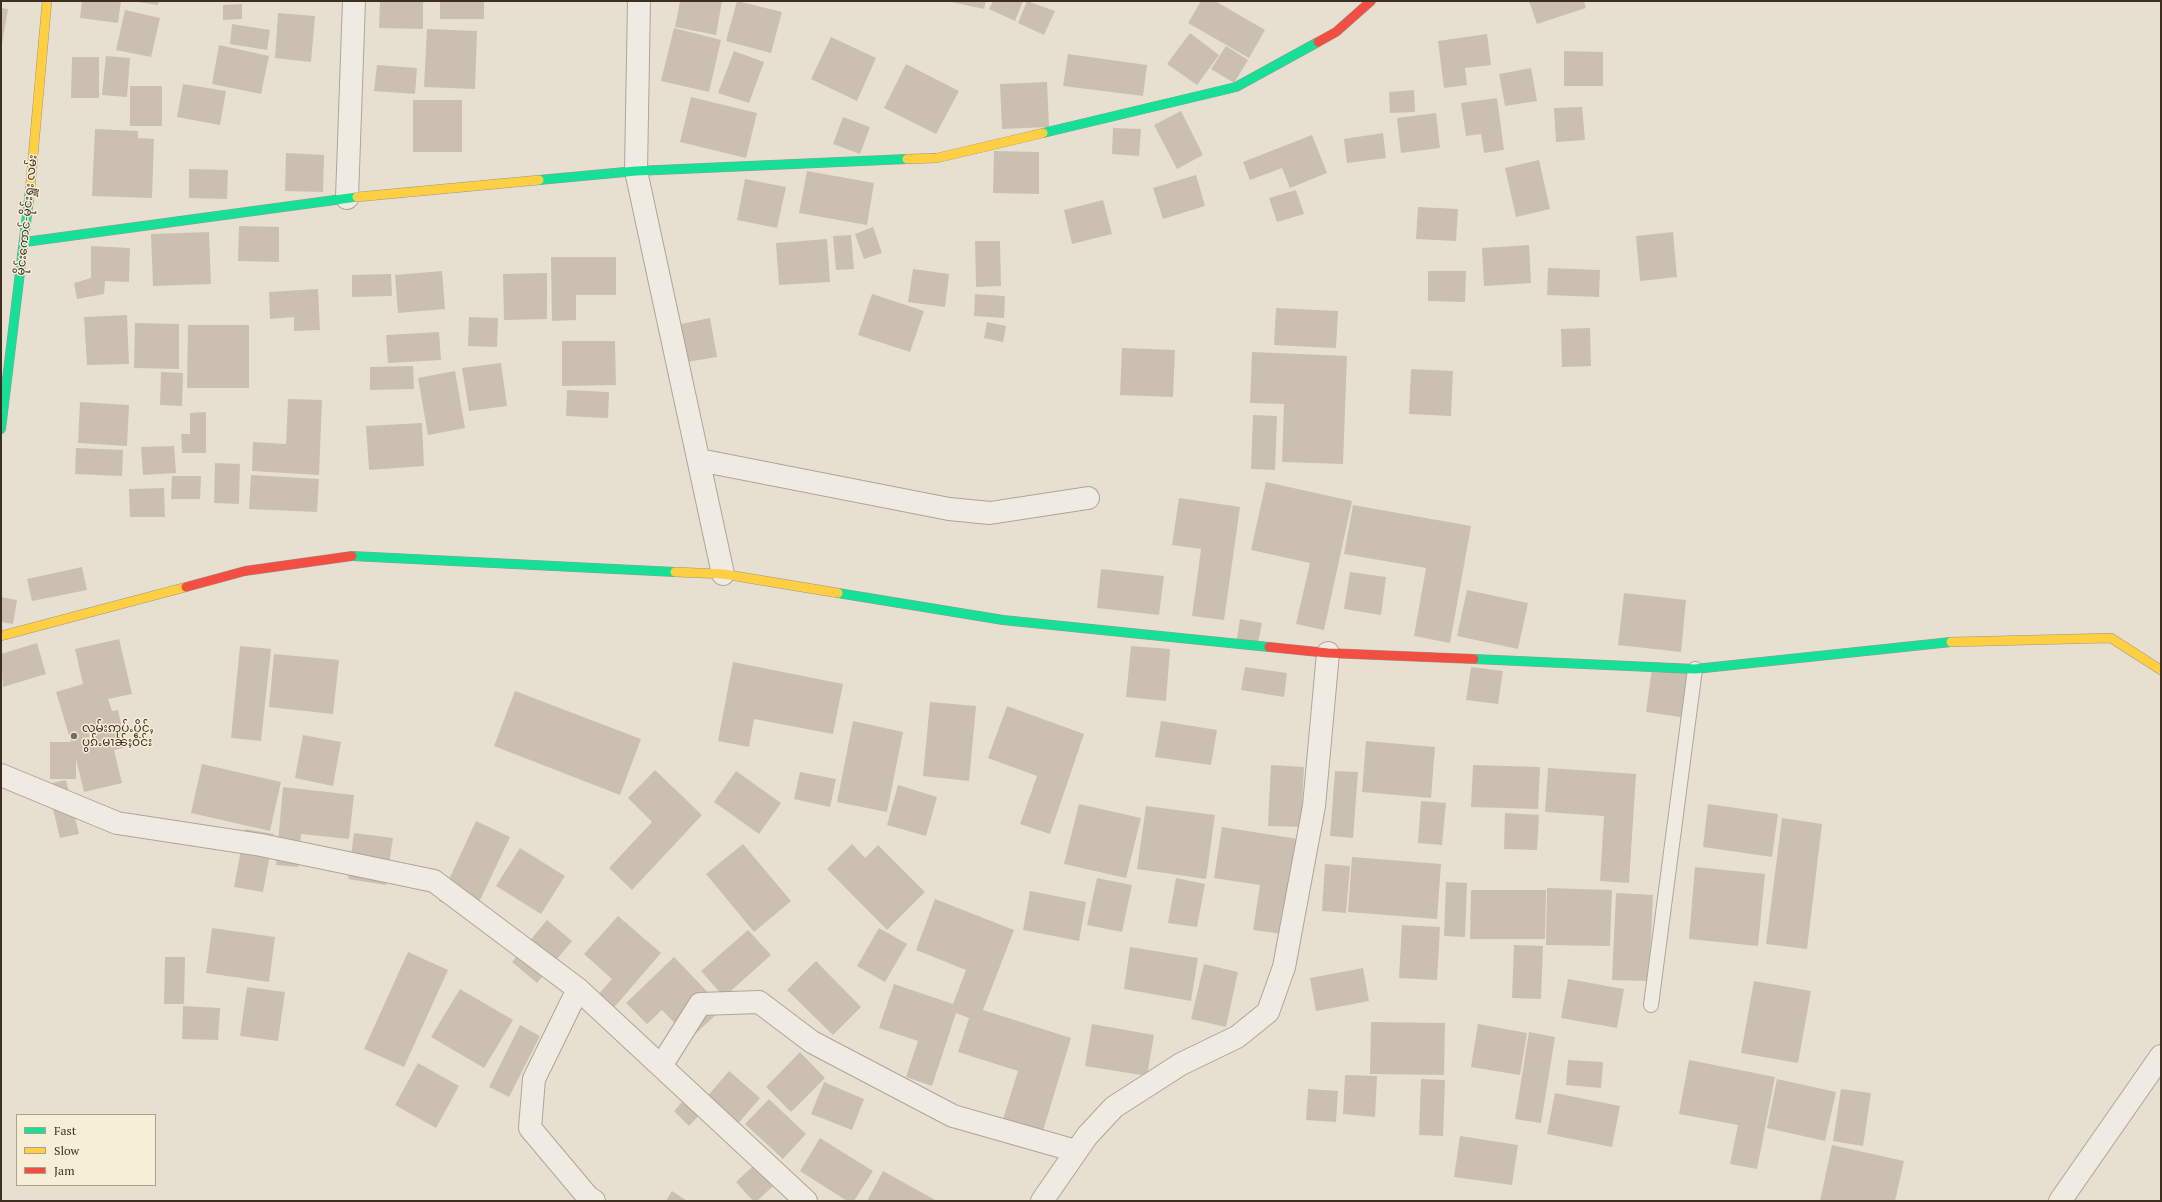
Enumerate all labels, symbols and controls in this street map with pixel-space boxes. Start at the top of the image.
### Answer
street label: မိုင်းကောင်-မိုင်းရှူး လမ်း [14,154,40,276]
place label: လုမ်းဢုပ်ႉပိူင်ႇ ပွၵ်ႉမၢၼ်ႈဝဵင်း [82,722,154,750]
marker: လုမ်းဢုပ်ႉပိူင်ႇ ပွၵ်ႉမၢၼ်ႈဝဵင်း [69,731,79,741]
legend [16,1114,156,1186]
text: Fast [54,1123,76,1138]
text: Slow [54,1143,79,1158]
text: Jam [54,1163,75,1178]

